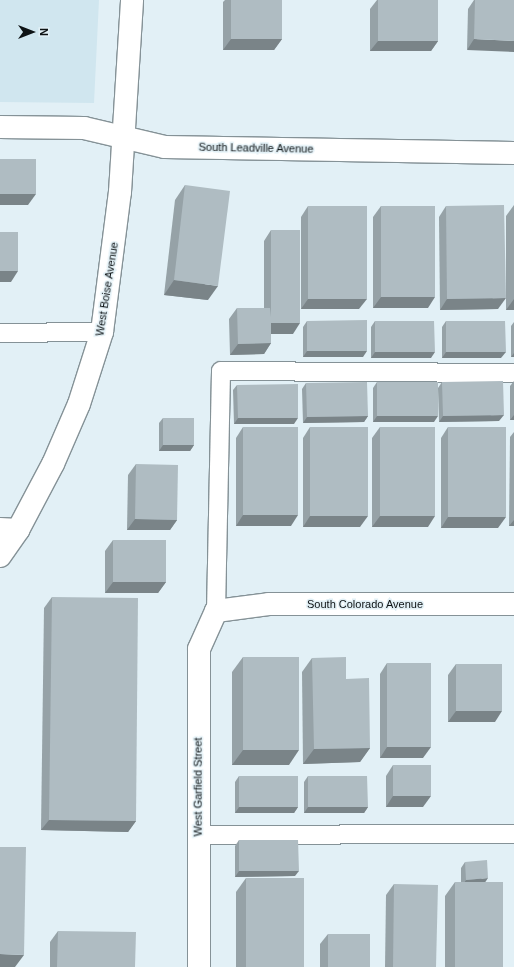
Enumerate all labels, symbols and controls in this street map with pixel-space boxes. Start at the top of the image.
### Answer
north arrow [12,12,52,52]
text: N [38,28,50,36]
street label: South Leadville Avenue [198,140,314,156]
street label: West Boise Avenue [93,241,121,337]
street label: South Colorado Avenue [307,597,423,611]
street label: West Garfield Street [191,738,205,836]

